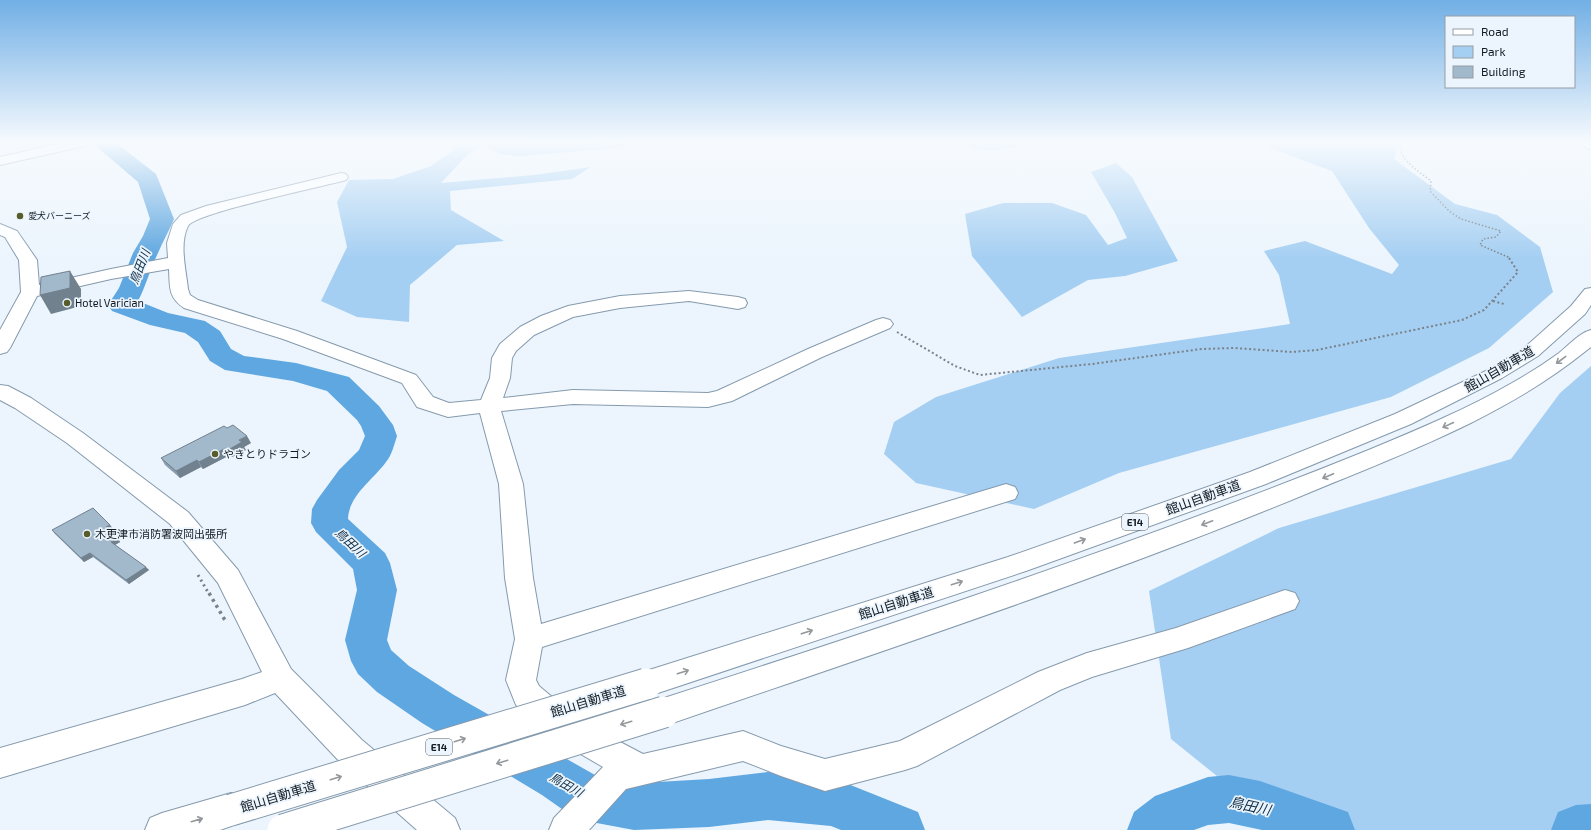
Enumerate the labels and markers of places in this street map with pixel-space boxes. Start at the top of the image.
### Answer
place label: 愛犬バーニーズ [28,210,91,221]
marker: 愛犬バーニーズ [15,211,25,221]
place label: Hotel Varician [75,296,144,309]
marker: Hotel Varician [62,298,72,308]
place label: やきとりドラゴン [223,447,311,460]
marker: やきとりドラゴン [210,449,220,459]
place label: 木更津市消防署波岡出張所 [95,527,228,540]
marker: 木更津市消防署波岡出張所 [82,529,92,539]

